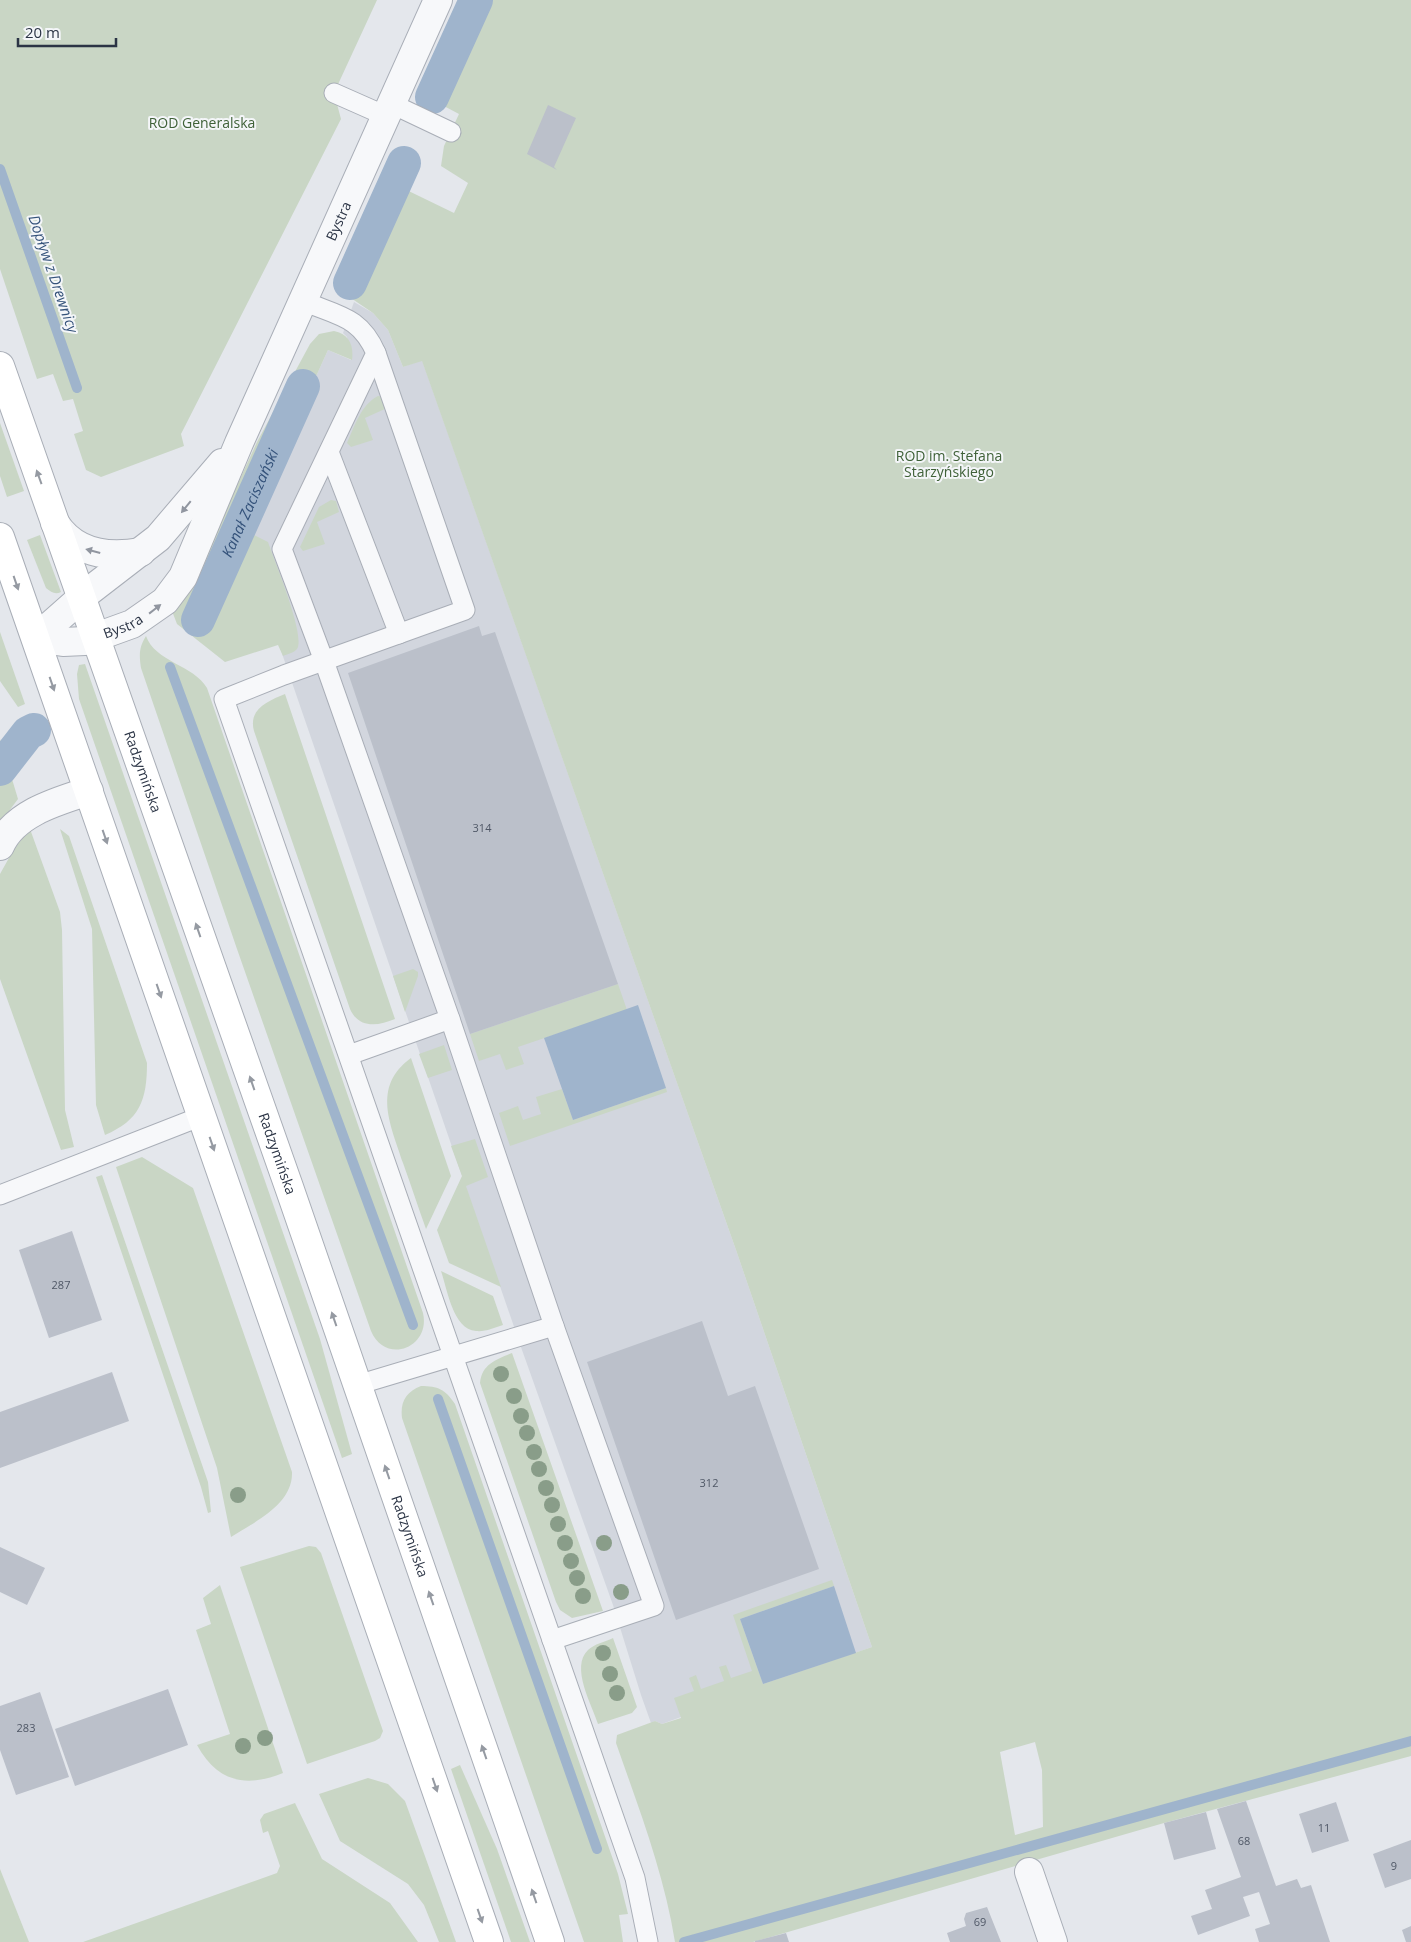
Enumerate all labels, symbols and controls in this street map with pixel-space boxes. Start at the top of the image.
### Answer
scale bar [18,15,115,47]
text: 20 m [25,22,60,42]
park label: ROD Generalska [149,113,255,132]
street label: Bystra [321,198,355,244]
water label: Dopływ z Drewnicy [24,212,84,336]
water label: Kanał Zaciszański [216,445,283,560]
park label: ROD im. Stefana Starzyńskiego [896,446,1002,481]
one-way arrow [35,469,43,484]
one-way arrow [180,501,191,514]
one-way arrow [85,547,100,555]
one-way arrow [13,575,20,590]
one-way arrow [148,603,161,614]
street label: Bystra [100,609,146,643]
one-way arrow [49,676,56,691]
street label: Radzymińska [120,728,166,815]
house number: 314 [473,820,492,835]
one-way arrow [102,830,110,845]
one-way arrow [193,922,201,937]
one-way arrow [156,983,163,998]
one-way arrow [248,1075,256,1090]
street label: Radzymińska [255,1110,301,1197]
one-way arrow [208,1137,216,1152]
house number: 287 [52,1277,70,1292]
one-way arrow [330,1311,338,1326]
one-way arrow [383,1465,390,1480]
house number: 312 [700,1475,718,1490]
street label: Radzymińska [387,1493,433,1580]
one-way arrow [427,1591,434,1606]
house number: 283 [17,1720,35,1735]
one-way arrow [480,1744,488,1759]
one-way arrow [432,1778,439,1793]
house number: 11 [1318,1820,1330,1835]
house number: 68 [1238,1833,1250,1848]
house number: 9 [1391,1858,1397,1873]
one-way arrow [530,1888,538,1903]
one-way arrow [477,1908,484,1923]
house number: 69 [974,1914,986,1929]

